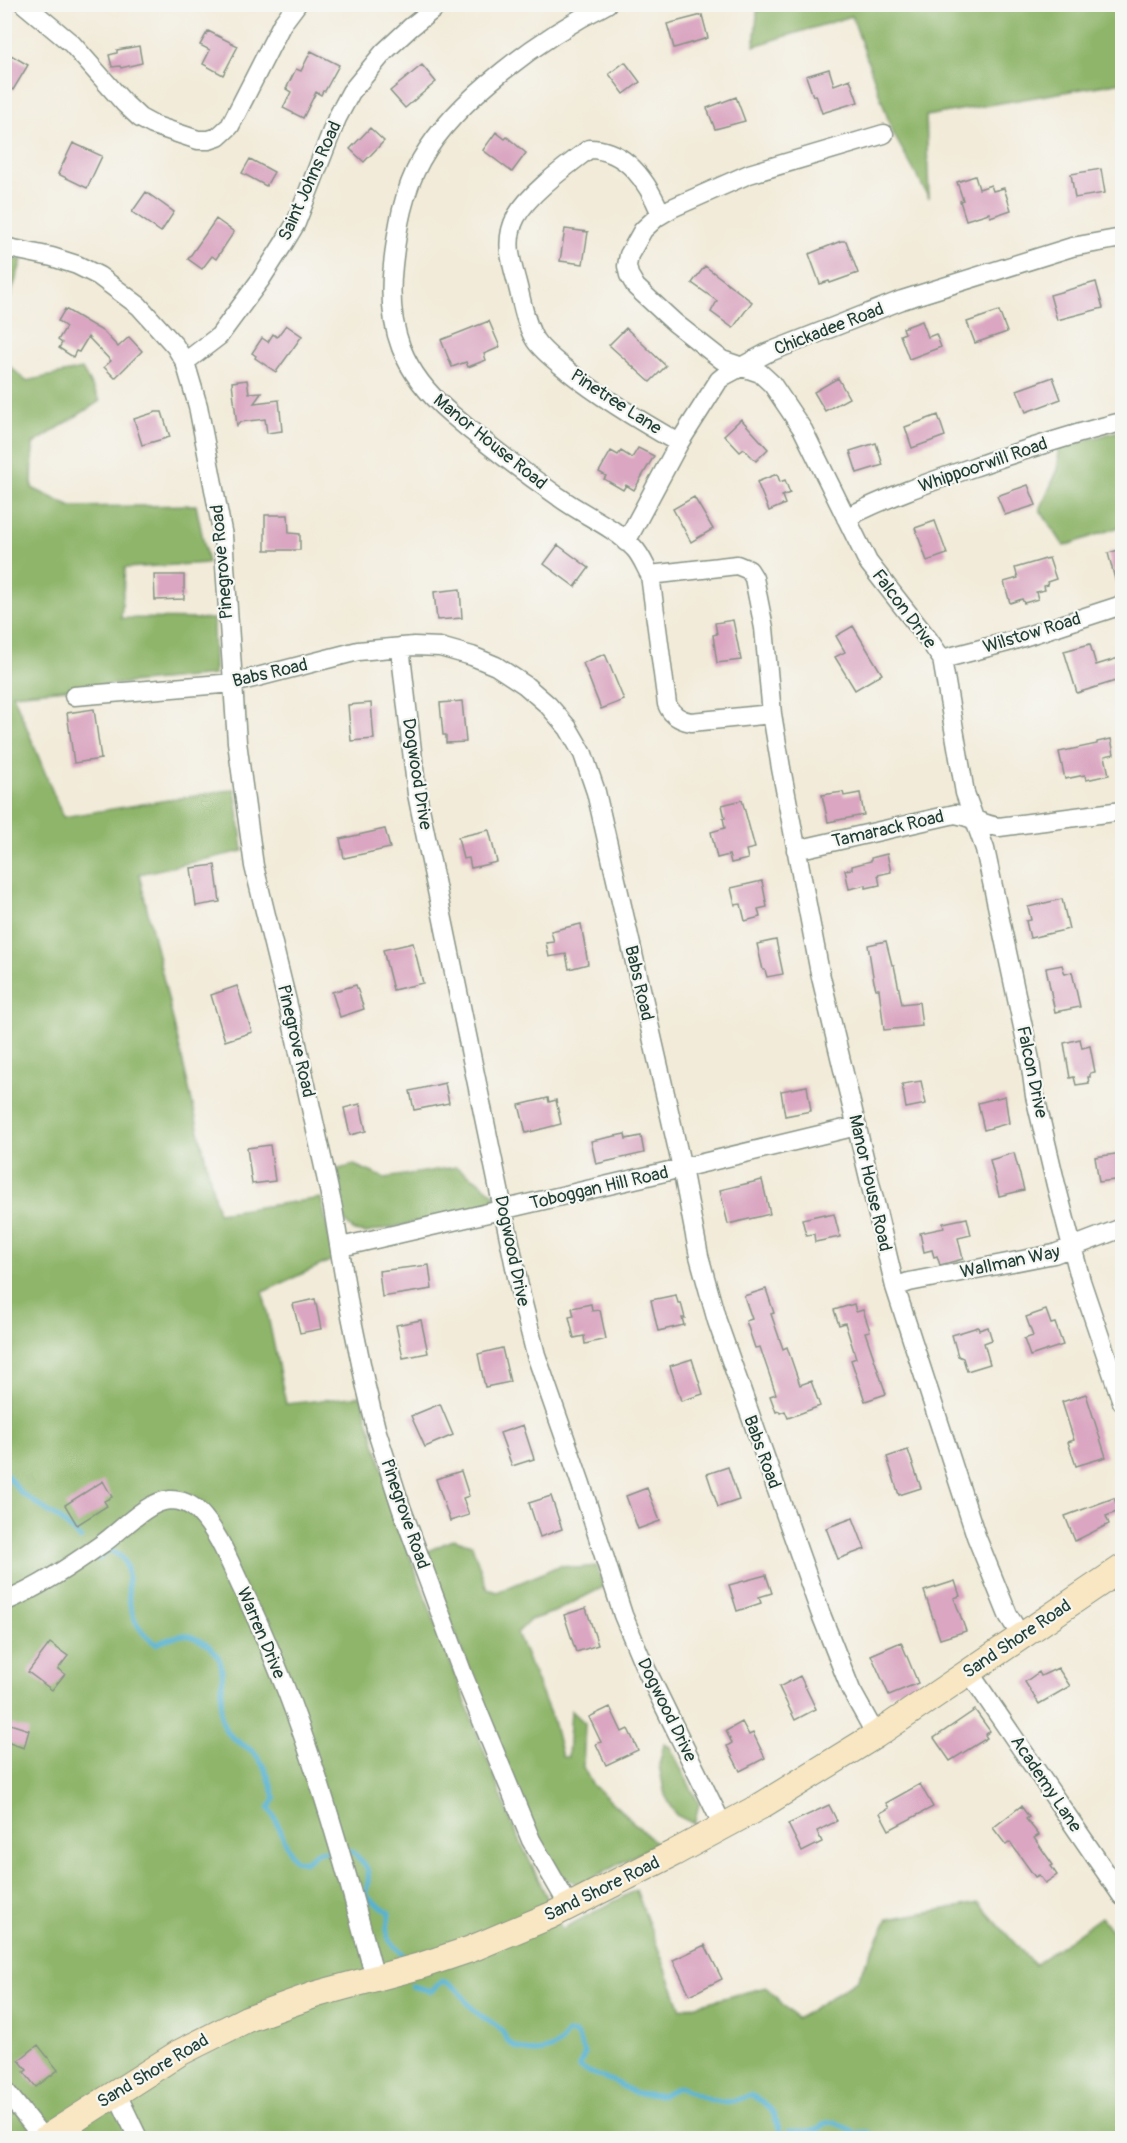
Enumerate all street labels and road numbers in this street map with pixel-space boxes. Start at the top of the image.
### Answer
street label: Saint Johns Road [273,117,347,245]
street label: Chickadee Road [771,297,887,361]
street label: Pinetree Lane [566,364,666,440]
street label: Manor House Road [429,389,551,495]
street label: Whippoorwill Road [915,432,1051,498]
street label: Pinegrove Road [206,504,238,620]
street label: Falcon Drive [867,565,941,653]
street label: Wilstow Road [980,607,1084,659]
street label: Babs Road [230,653,310,693]
street label: Dogwood Drive [397,717,437,832]
street label: Tamarack Road [830,805,946,853]
street label: Babs Road [619,943,659,1023]
street label: Pinegrove Road [272,982,320,1100]
street label: Falcon Drive [1011,1024,1053,1120]
street label: Manor House Road [843,1112,897,1254]
street label: Toboggan Hill Road [527,1161,671,1215]
street label: Dogwood Drive [489,1194,535,1309]
street label: Wallman Way [958,1240,1062,1284]
street label: Babs Road [738,1412,786,1492]
street label: Pinegrove Road [375,1456,435,1572]
street label: Warren Drive [231,1584,291,1682]
street label: Sand Shore Road [958,1594,1076,1684]
street label: Dogwood Drive [632,1654,702,1766]
street label: Academy Lane [1005,1731,1087,1837]
street label: Sand Shore Road [540,1851,664,1927]
street label: Sand Shore Road [93,2029,213,2113]

